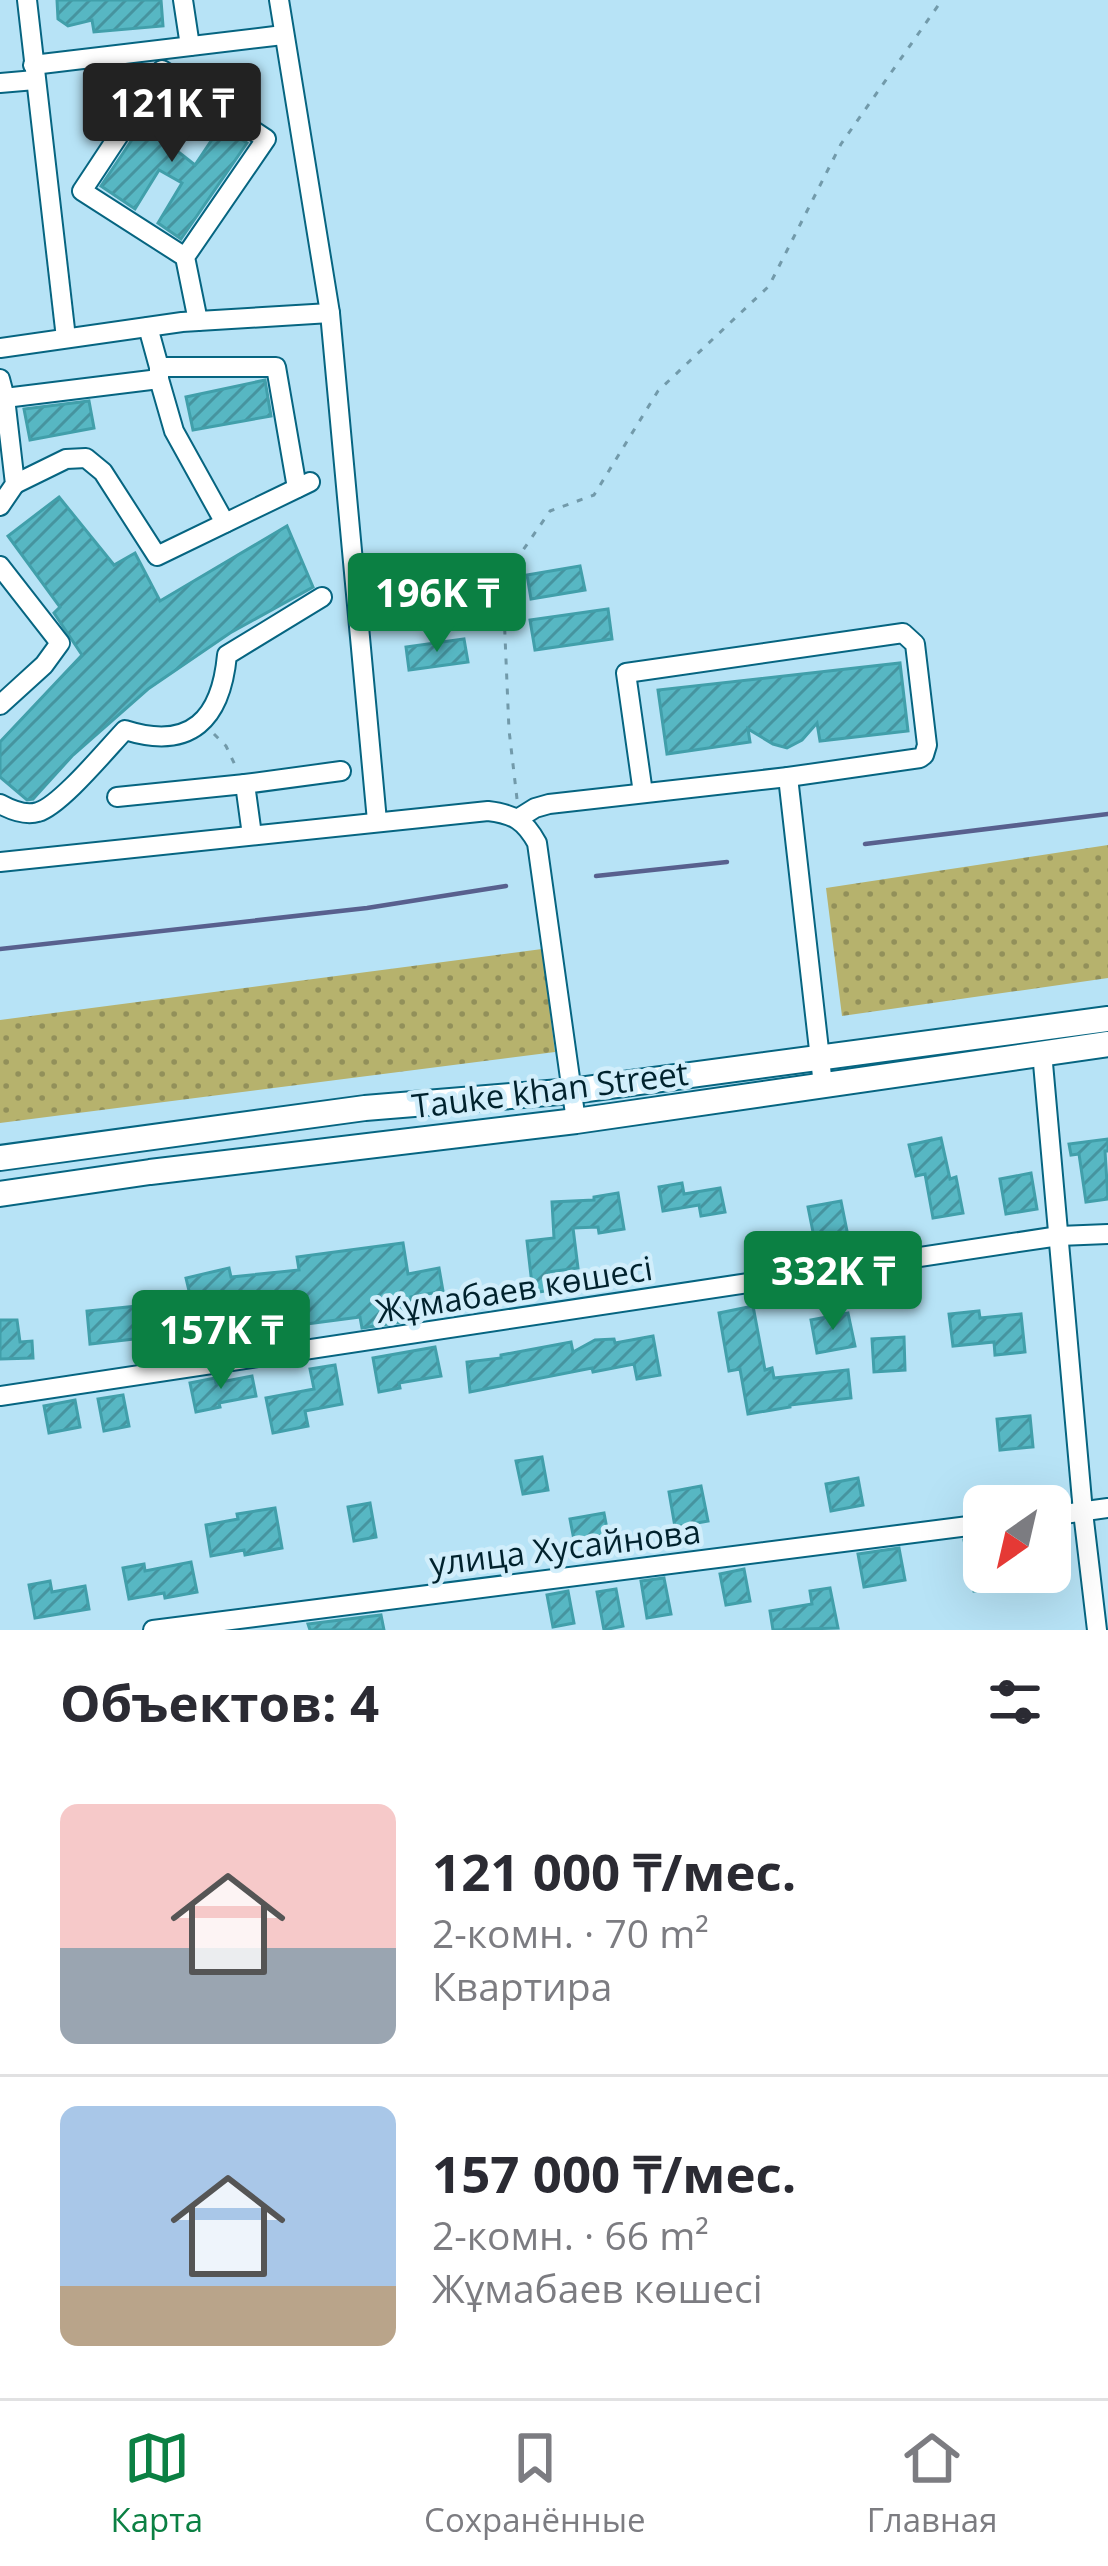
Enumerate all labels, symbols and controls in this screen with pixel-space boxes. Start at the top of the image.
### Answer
pin: 121K ₸ [74,63,270,165]
text: 121K ₸ [110,75,234,128]
pin: 196K ₸ [339,553,535,655]
text: 196K ₸ [375,565,499,618]
street label: Tauke khan Street [409,1050,691,1128]
pin: 332K ₸ [735,1231,931,1333]
text: 332K ₸ [771,1243,895,1296]
street label: Жұмабаев көшесі [372,1245,656,1333]
pin: 157K ₸ [123,1290,319,1392]
text: 157K ₸ [159,1302,283,1355]
north arrow [963,1485,1071,1593]
map controls [963,1485,1071,1593]
street label: улица Хусайнова [427,1508,703,1586]
text: Объектов: 4 [60,1667,379,1737]
icon: filters [982,1669,1048,1735]
text: 121 000 ₸/мес. [432,1836,796,1906]
icon: home [156,1852,300,1996]
text: 2-комн. · 70 m² [432,1906,709,1959]
text: Квартира [432,1959,612,2012]
text: 157 000 ₸/мес. [432,2138,796,2208]
icon: home [156,2154,300,2298]
text: 2-комн. · 66 m² [432,2208,709,2261]
text: Жұмабаев көшесі [432,2261,763,2314]
tab: Карта [111,2425,203,2542]
tab: Сохранённые [424,2425,646,2542]
tab: Главная [867,2425,997,2542]

